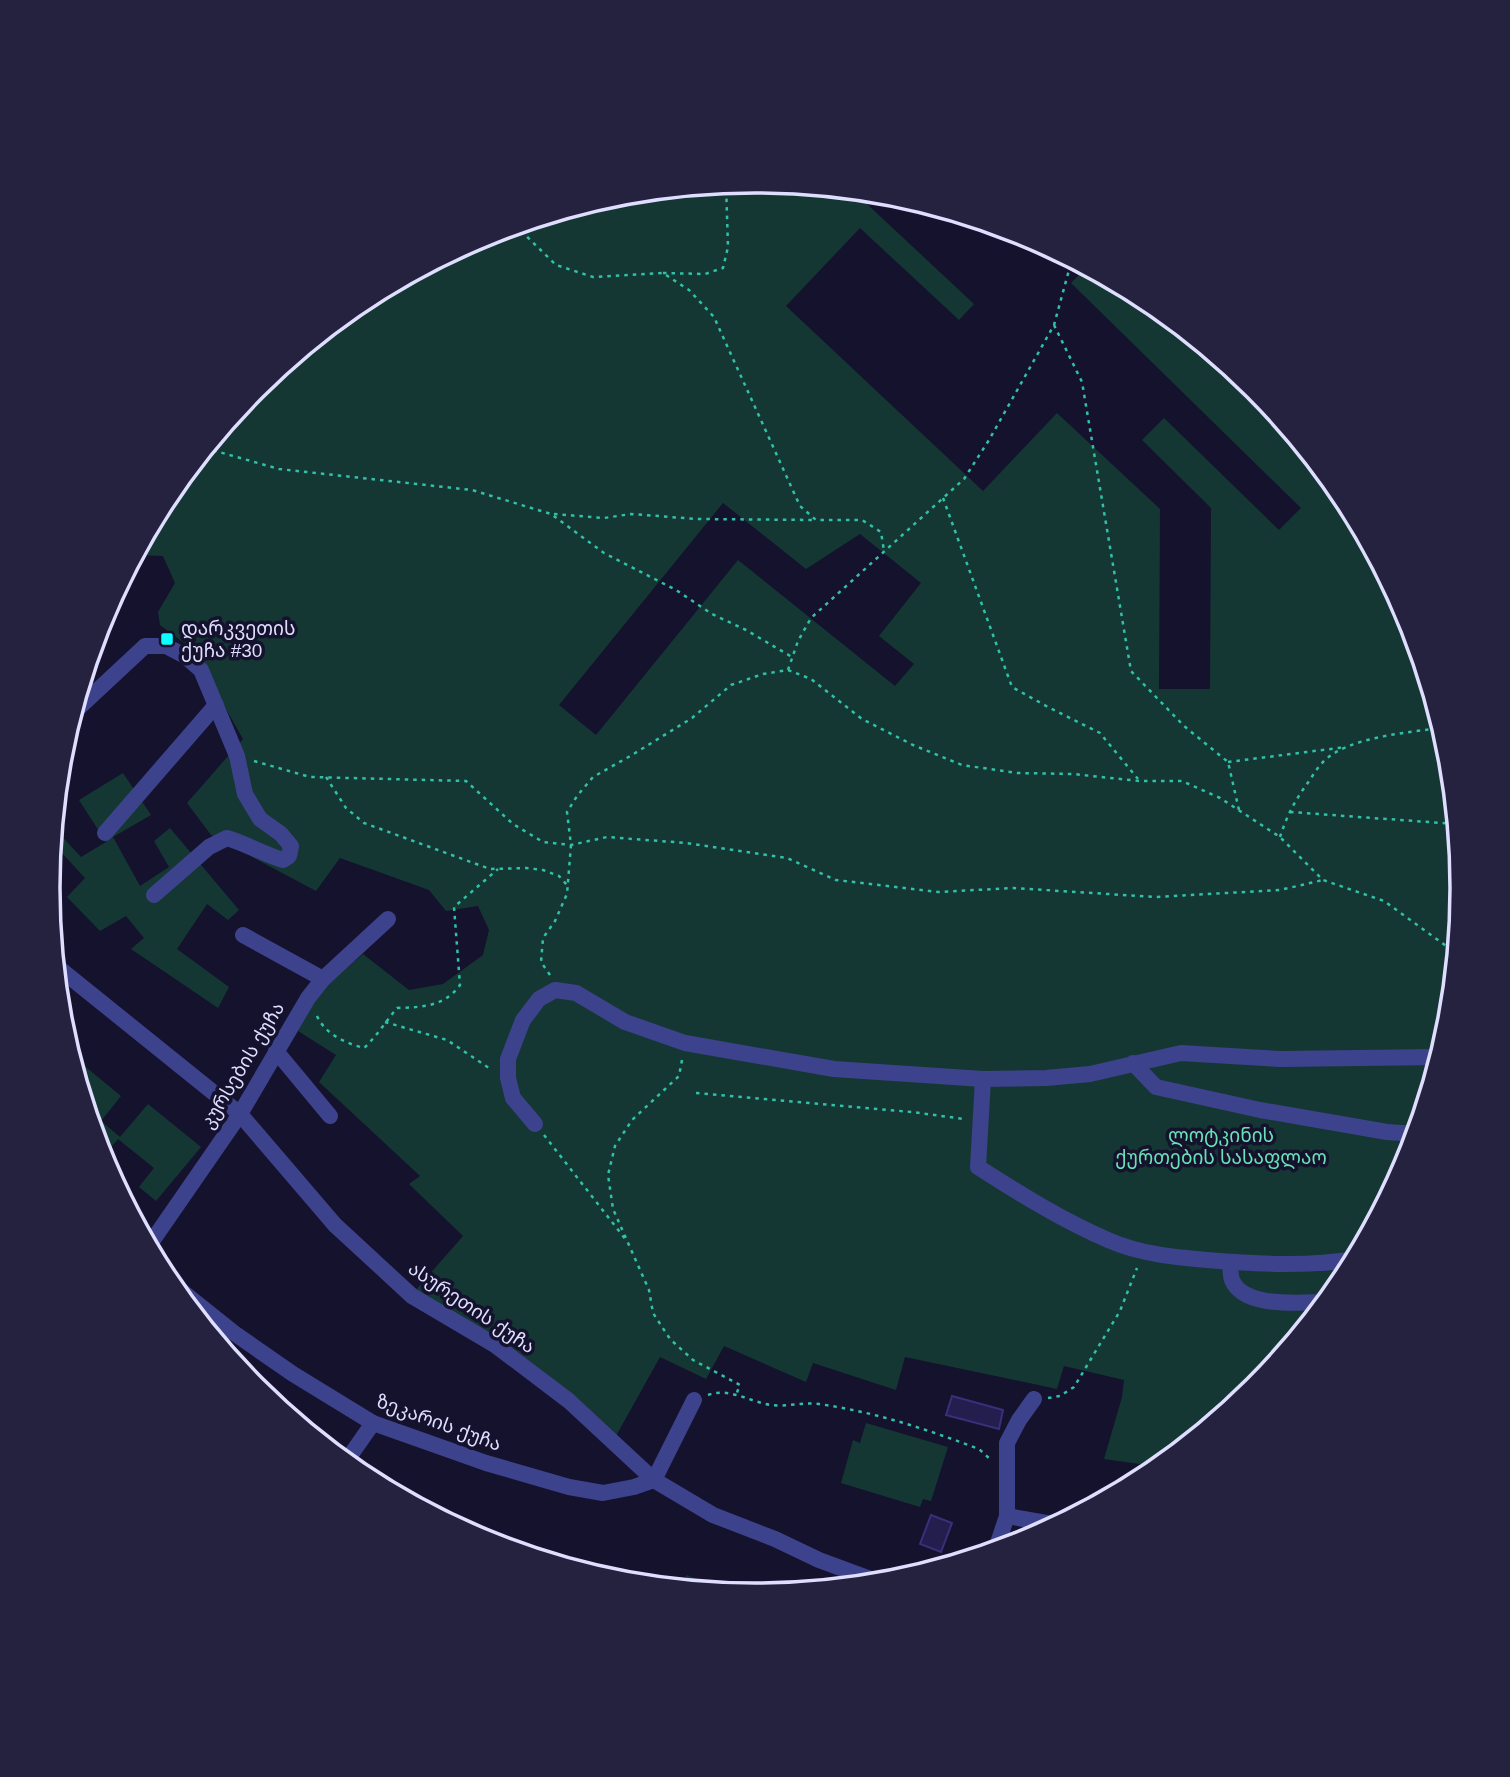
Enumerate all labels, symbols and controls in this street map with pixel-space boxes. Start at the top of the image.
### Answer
place label: დარკვეთის ქუჩა #30 [181,618,296,662]
marker: დარკვეთის ქუჩა #30 [159,631,175,647]
street label: კურსების ქუჩა [197,998,289,1133]
park label: ლოტკინის ქურთების სასაფლაო [1115,1125,1327,1170]
street label: ასურეთის ქუჩა [404,1257,539,1358]
street label: ზეკარის ქუჩა [373,1390,504,1456]

